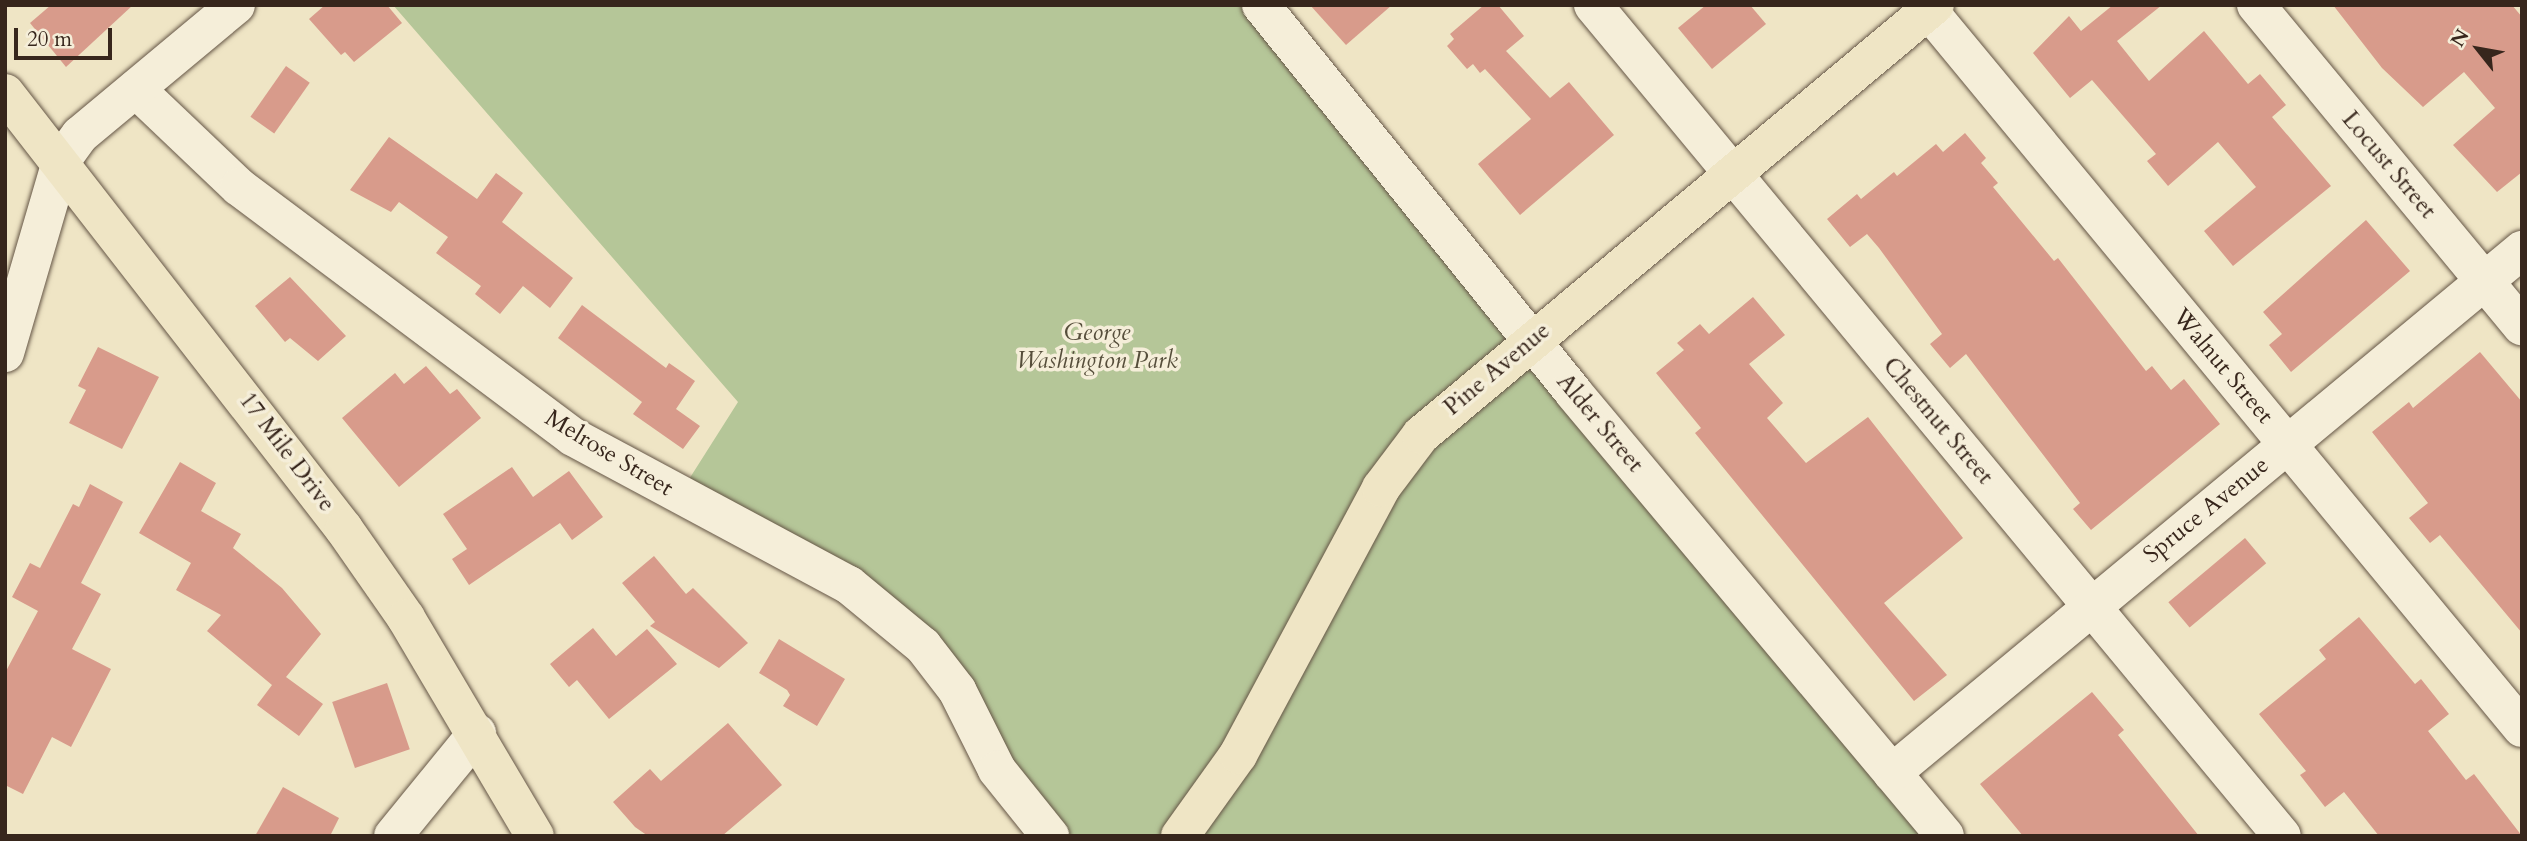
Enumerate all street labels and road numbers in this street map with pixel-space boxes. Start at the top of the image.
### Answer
street label: Locust Street [2336,105,2442,225]
street label: Walnut Street [2166,303,2280,429]
street label: Pine Avenue [1438,316,1556,422]
street label: Chestnut Street [1877,352,1999,490]
street label: Alder Street [1550,368,1650,478]
street label: 17 Mile Drive [233,387,341,517]
street label: Melrose Street [540,403,678,503]
street label: Spruce Avenue [2138,451,2274,569]

